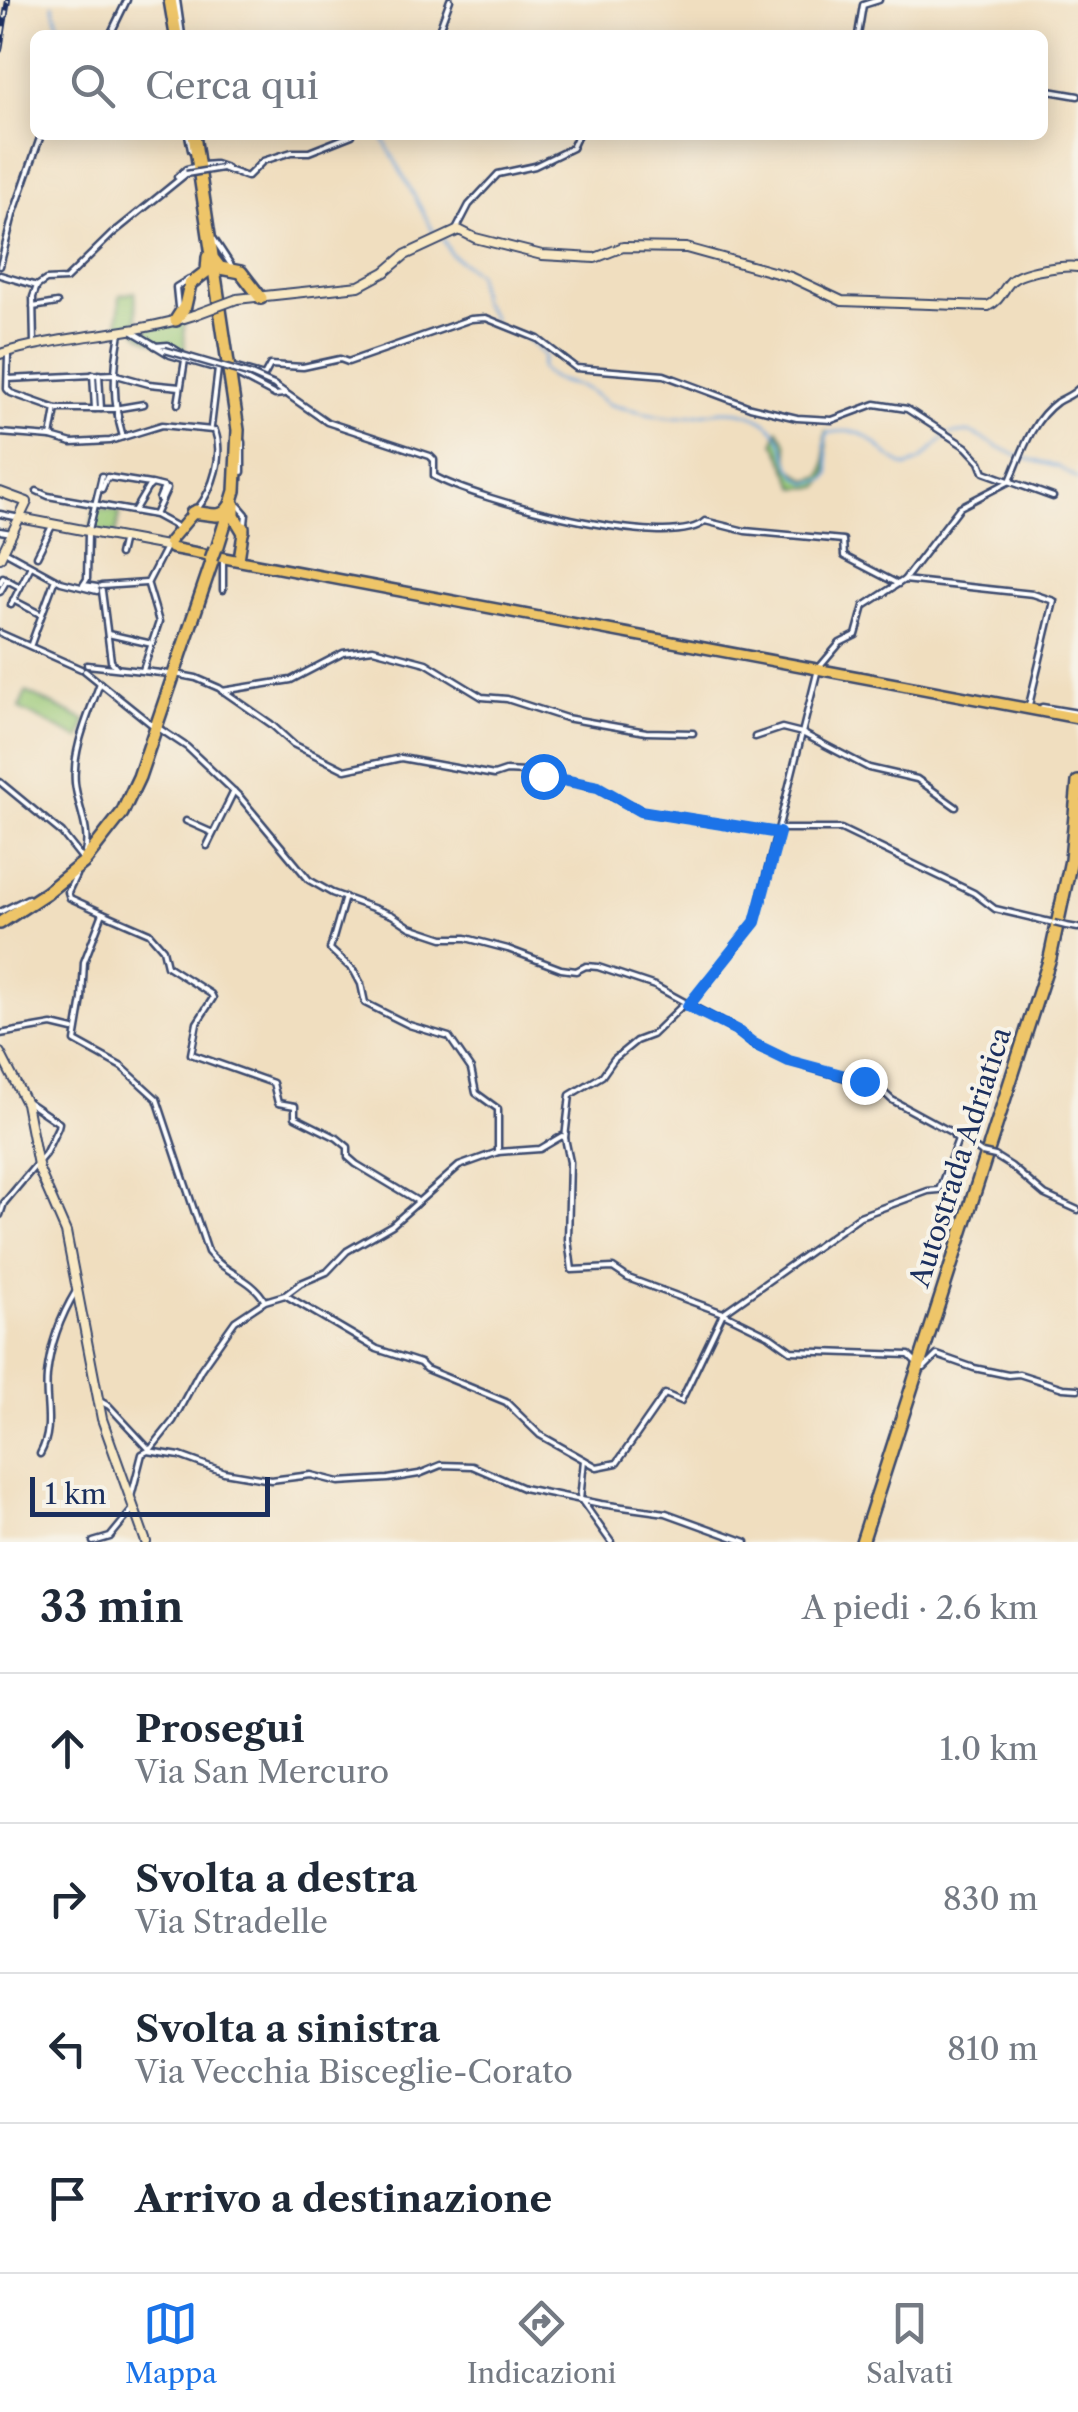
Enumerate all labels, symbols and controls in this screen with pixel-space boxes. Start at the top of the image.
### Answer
search box [30,30,1048,140]
icon: search [65,58,120,113]
text: Cerca qui [145,62,319,109]
route start [521,754,567,800]
street label: Autostrada Adriatica [902,1023,1018,1292]
route end [842,1059,888,1105]
scale bar [30,1472,270,1516]
text: 1 km [45,1477,107,1511]
text: 33 min [40,1581,184,1633]
text: A piedi · 2.6 km [802,1588,1038,1627]
text: Prosegui [135,1705,304,1752]
icon: ahead [40,1721,95,1776]
text: 1.0 km [940,1729,1038,1768]
text: Via San Mercuro [135,1752,389,1791]
text: Svolta a destra [135,1855,417,1902]
icon: right [40,1871,95,1926]
text: 830 m [943,1879,1038,1918]
text: Via Stradelle [135,1902,328,1941]
text: Svolta a sinistra [135,2005,440,2052]
icon: left [40,2021,95,2076]
text: 810 m [947,2029,1038,2068]
text: Via Vecchia Bisceglie-Corato [135,2052,573,2091]
icon: arrive [40,2171,95,2226]
text: Arrivo a destinazione [135,2175,552,2222]
tab: Mappa [125,2296,217,2390]
tab: Indicazioni [467,2296,616,2390]
tab: Salvati [866,2296,953,2390]

